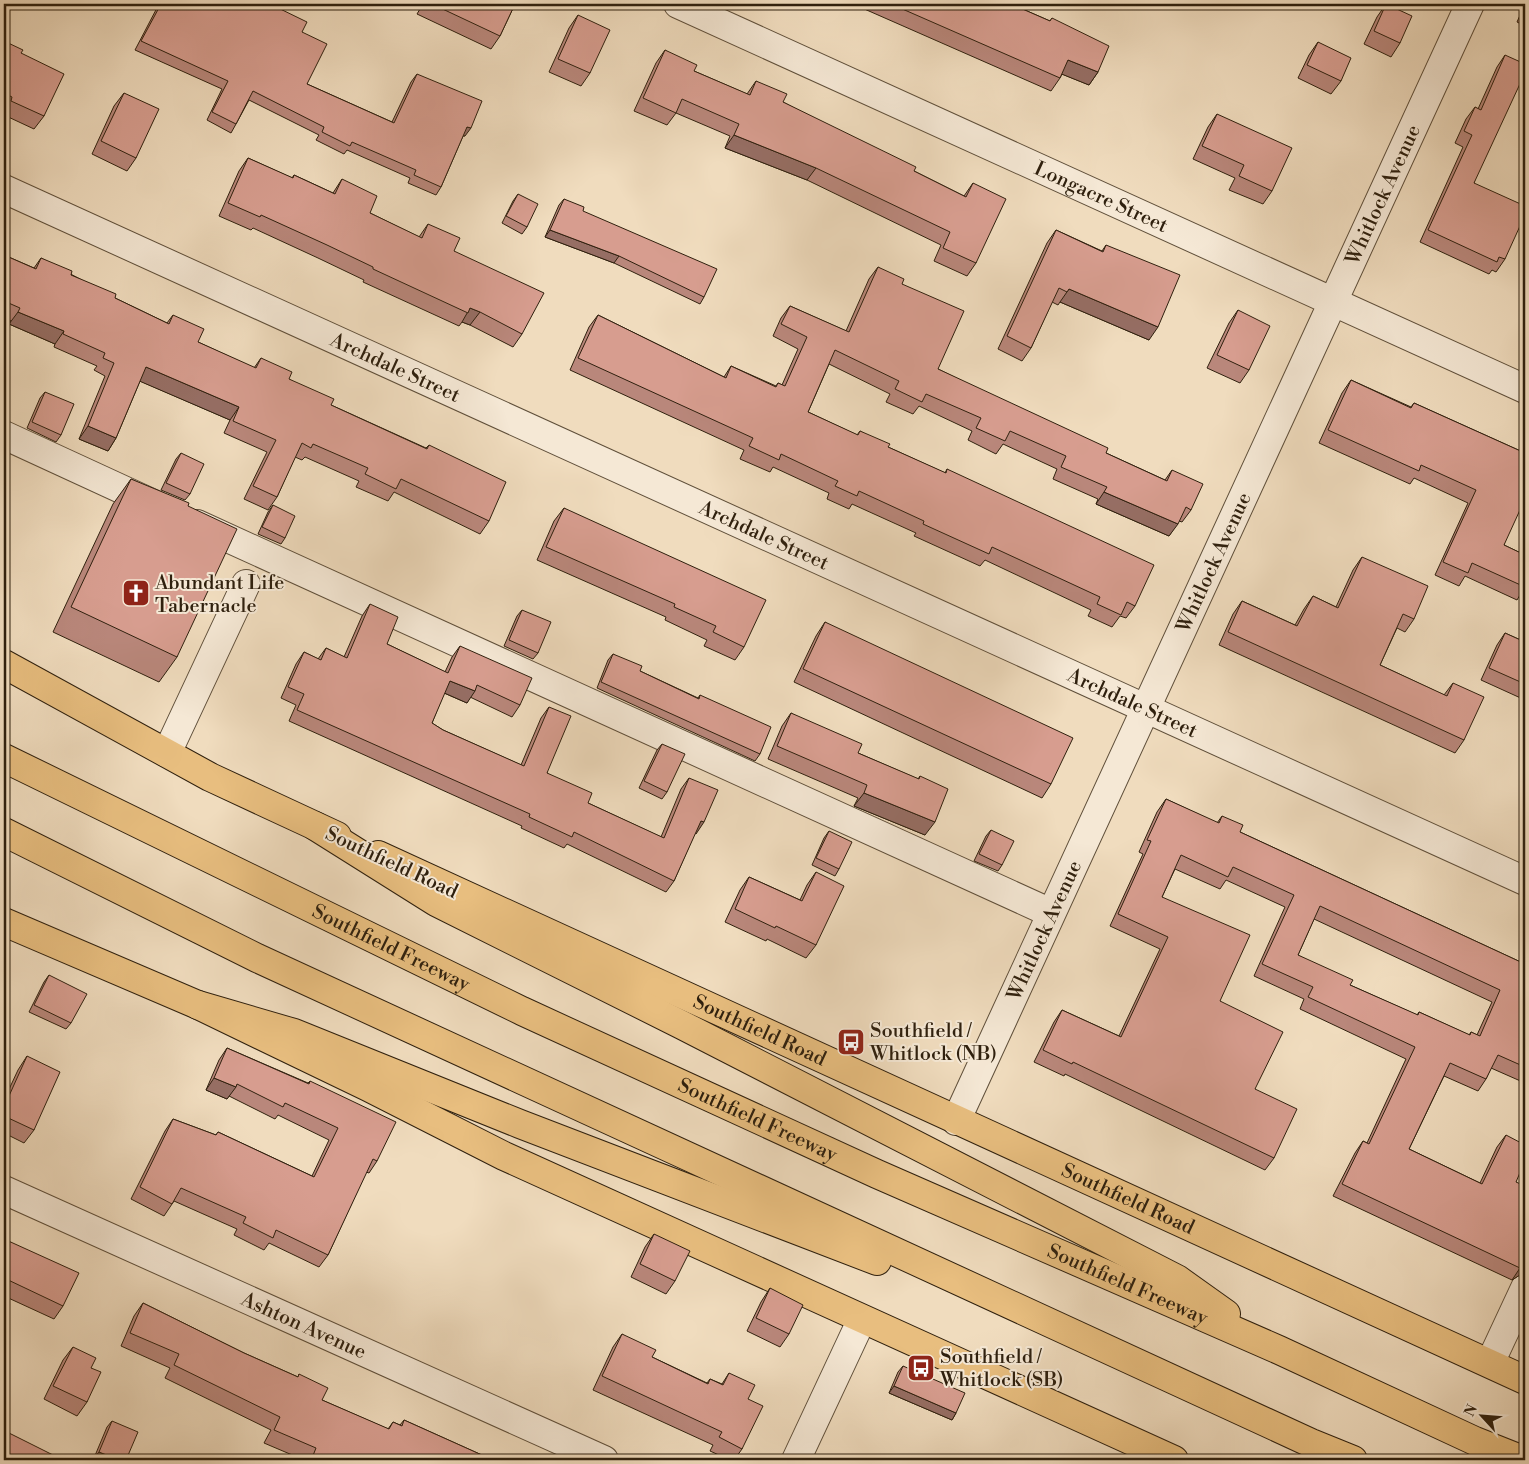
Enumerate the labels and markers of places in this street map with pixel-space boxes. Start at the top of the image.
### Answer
place label: Abundant Life Tabernacle [154,571,284,619]
church icon: Abundant Life Tabernacle [121,578,151,608]
place label: Southfield / Whitlock (NB) [869,1019,997,1067]
bus stop icon: Southfield / Whitlock (NB) [836,1027,866,1057]
place label: Southfield / Whitlock (SB) [939,1345,1063,1393]
bus stop icon: Southfield / Whitlock (SB) [906,1353,936,1383]

